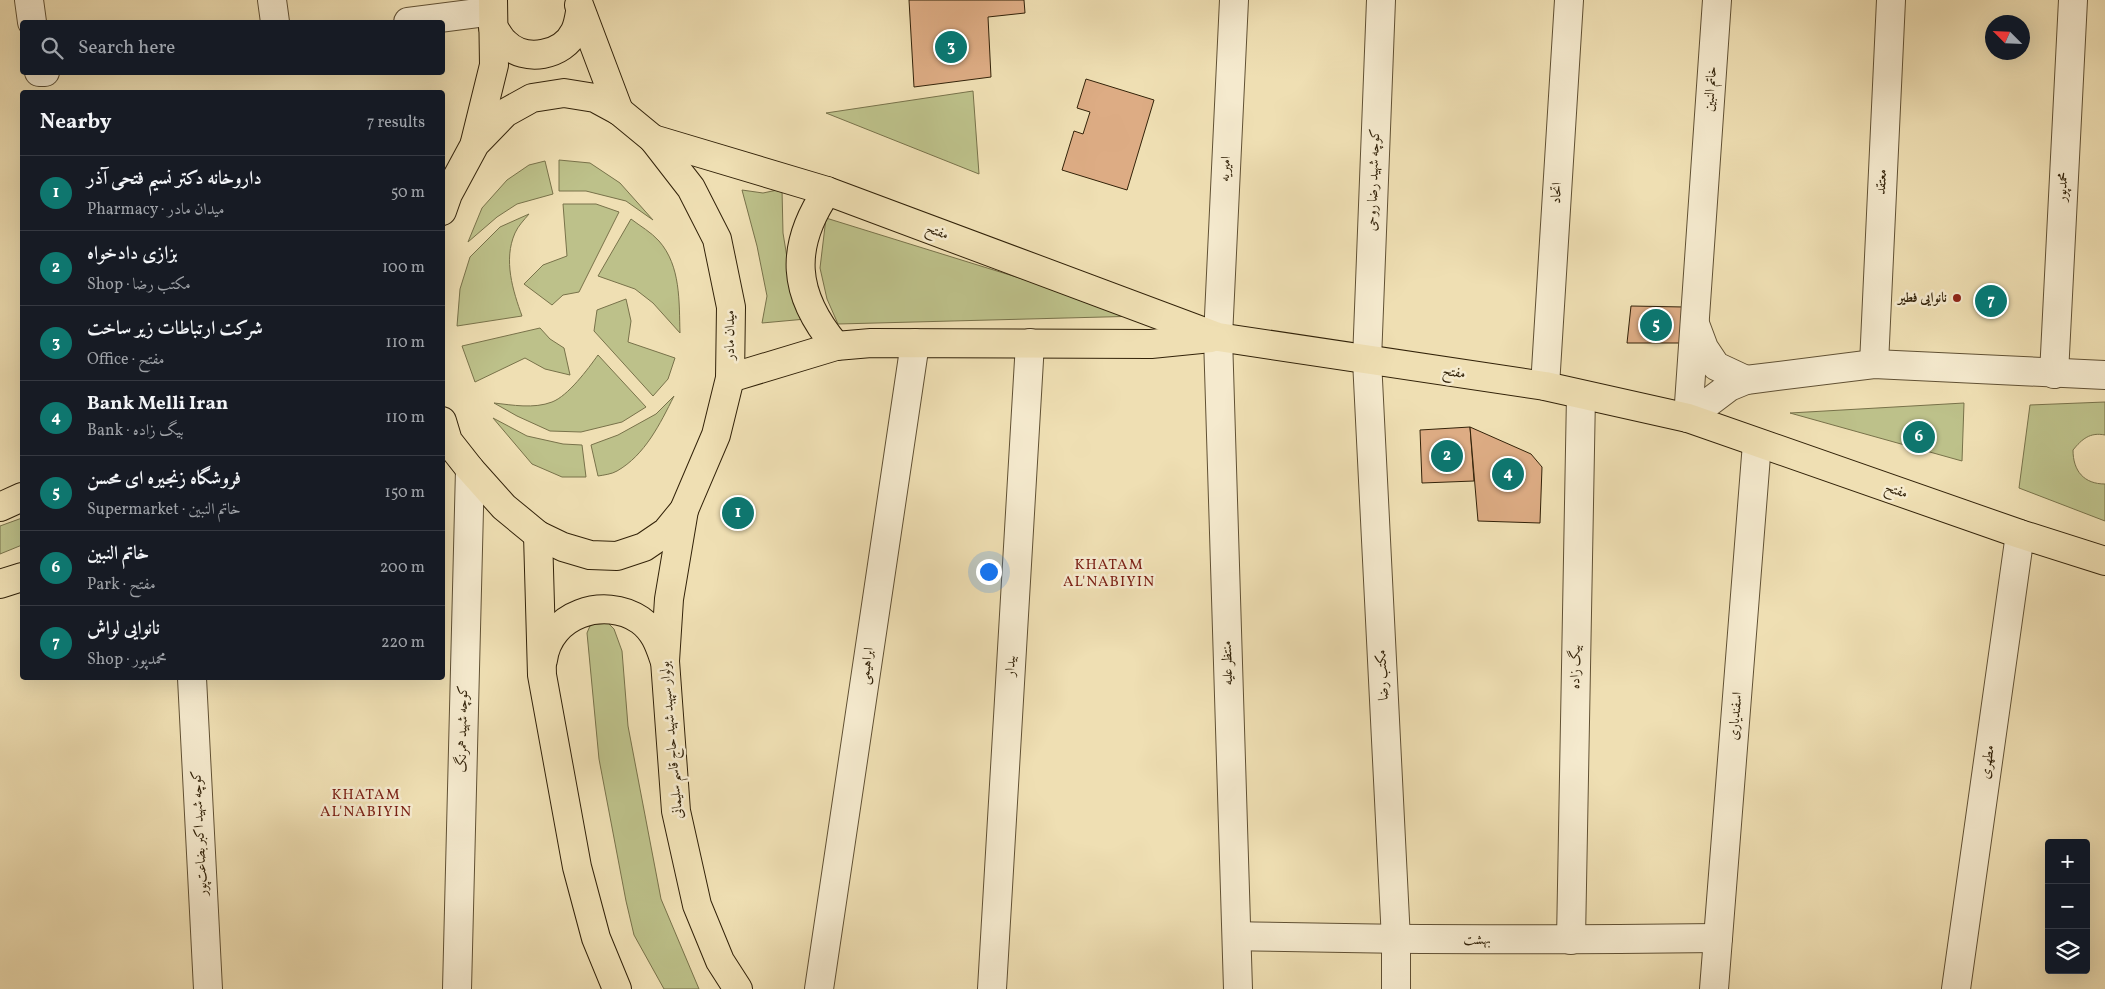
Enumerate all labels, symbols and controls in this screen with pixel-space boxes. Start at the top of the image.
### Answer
north arrow [1985,15,2030,60]
search box [20,20,445,75]
pin: 3 [935,28,967,66]
icon: search [38,34,66,62]
text: Search here [78,35,175,61]
street label: خاتم النبین [1700,66,1724,113]
text: Nearby [40,108,111,137]
text: 7 results [367,112,425,134]
street label: کوچه شهید رضا روحی [1363,128,1385,232]
street label: امیریه [1216,156,1236,182]
text: داروخانه دکتر نسیم فتحی آذر [87,166,262,192]
street label: معتقد [1872,169,1892,195]
street label: محمدپور [2053,172,2073,204]
text: 1 [53,182,59,204]
text: 50 m [391,182,425,204]
street label: اتحاد [1547,182,1567,204]
text: Pharmacy · میدان مادر [87,199,224,221]
street label: مفتح [922,219,951,247]
text: بزازی دادخواه [87,241,178,267]
text: 2 [52,257,60,279]
text: 100 m [382,257,425,279]
text: Shop · مکتب رضا [87,274,191,296]
pin: 7 [1975,282,2007,320]
place label: نانوایی فطیر [1896,289,1947,308]
marker: نانوایی فطیر [1951,292,1963,304]
pin: 5 [1640,306,1672,344]
street label: میدان مادر [721,310,740,362]
text: شرکت ارتباطات زیر ساخت [87,316,263,342]
text: 3 [52,332,60,354]
text: 110 m [386,332,425,354]
text: Office · مفتح [87,349,165,371]
street label: مفتح [1441,362,1467,386]
text: Bank Melli Iran [87,391,228,417]
text: 4 [51,407,61,429]
text: 110 m [386,407,425,429]
pin: 6 [1903,418,1935,456]
text: Bank · بیگ زاده [87,420,184,442]
pin: 2 [1431,437,1463,475]
pin: 4 [1492,455,1524,493]
text: فروشگاه زنجیره ای محسن [87,466,241,492]
street label: مفتح [1881,478,1910,506]
text: 5 [52,482,60,504]
text: 150 m [384,482,425,504]
pin: 1 [722,494,754,532]
text: Supermarket · خاتم النبین [87,499,241,521]
text: خاتم النبین [87,541,149,567]
district label: KHATAM AL'NABIYIN [1063,555,1155,593]
text: 6 [52,557,60,579]
text: 200 m [380,557,425,579]
your location [976,559,1002,585]
text: Park · مفتح [87,574,156,596]
text: نانوایی لواش [87,616,160,642]
text: 7 [52,632,60,654]
text: 220 m [381,632,425,654]
street label: منتظر علیه [1218,640,1238,686]
street label: بیگ زاده [1565,645,1586,689]
street label: ابراهیمی [855,646,879,686]
text: Shop · محمدپور [87,649,167,671]
street label: مکتب رضا [1372,649,1394,701]
street label: بیدار [1001,655,1021,679]
street label: بولوار سپهبد شهید حاج قاسم سلیمانی [656,660,691,820]
street label: کوچه شهید همرنگ [452,685,473,773]
street label: اسفندیاری [1724,691,1748,741]
street label: مطهری [1976,744,2000,780]
street label: کوچه شهید اکبر بضاعت‌پور [187,770,213,898]
district label: KHATAM AL'NABIYIN [320,785,412,823]
map controls [2045,839,2090,974]
button: + [2045,839,2090,884]
button: − [2045,884,2090,929]
button: layers [2045,929,2090,974]
street label: بهشت [1463,931,1491,950]

